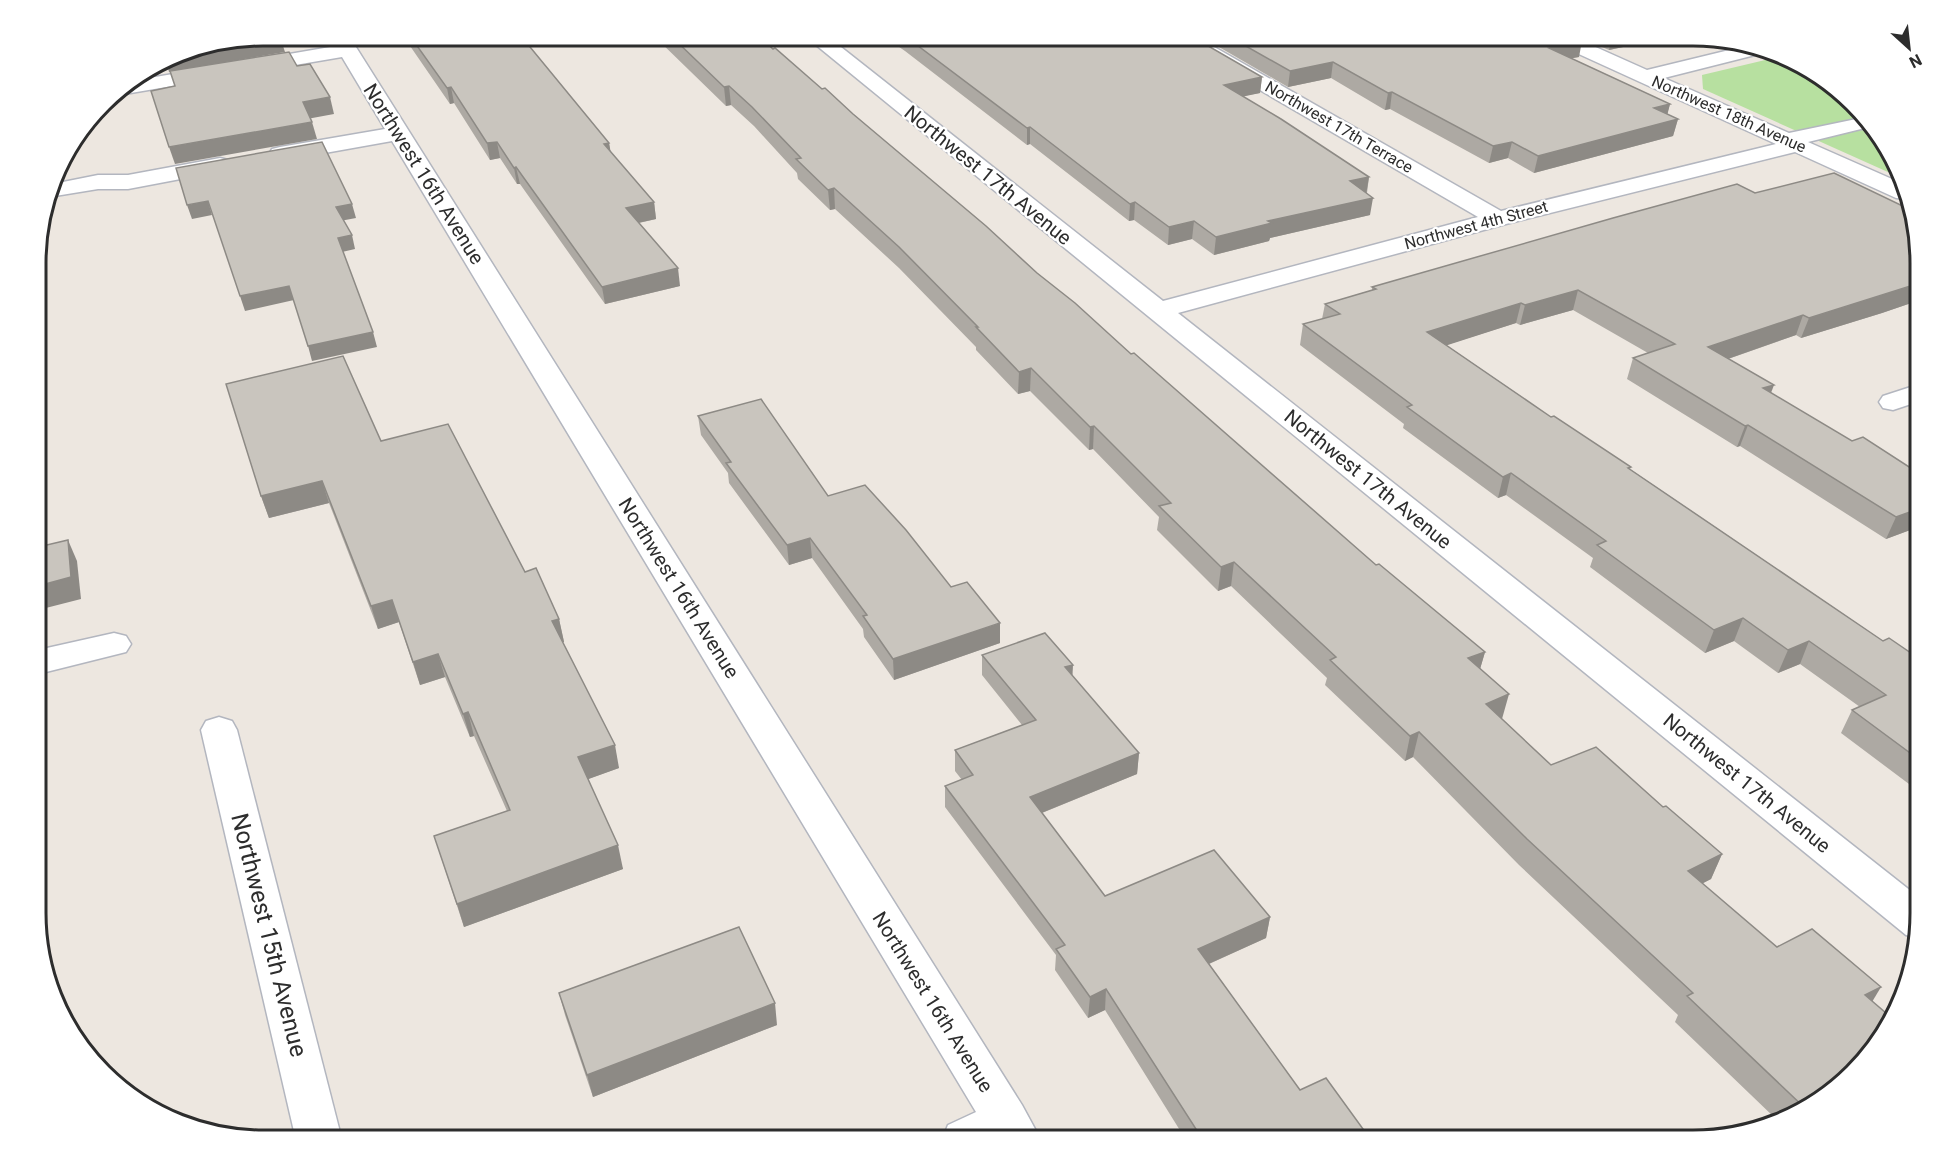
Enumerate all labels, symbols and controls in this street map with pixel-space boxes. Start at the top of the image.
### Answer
north arrow [1879,18,1939,78]
text: N [1906,50,1925,72]
street label: Northwest 18th Avenue [1649,71,1809,157]
street label: Northwest 17th Terrace [1262,77,1416,177]
street label: Northwest 16th Avenue [359,79,489,269]
street label: Northwest 17th Avenue [899,100,1077,250]
street label: Northwest 4th Street [1402,197,1550,253]
street label: Northwest 17th Avenue [1279,404,1457,554]
street label: Northwest 16th Avenue [614,493,744,683]
street label: Northwest 17th Avenue [1658,708,1836,858]
street label: Northwest 15th Avenue [225,810,313,1060]
street label: Northwest 16th Avenue [868,907,998,1097]

